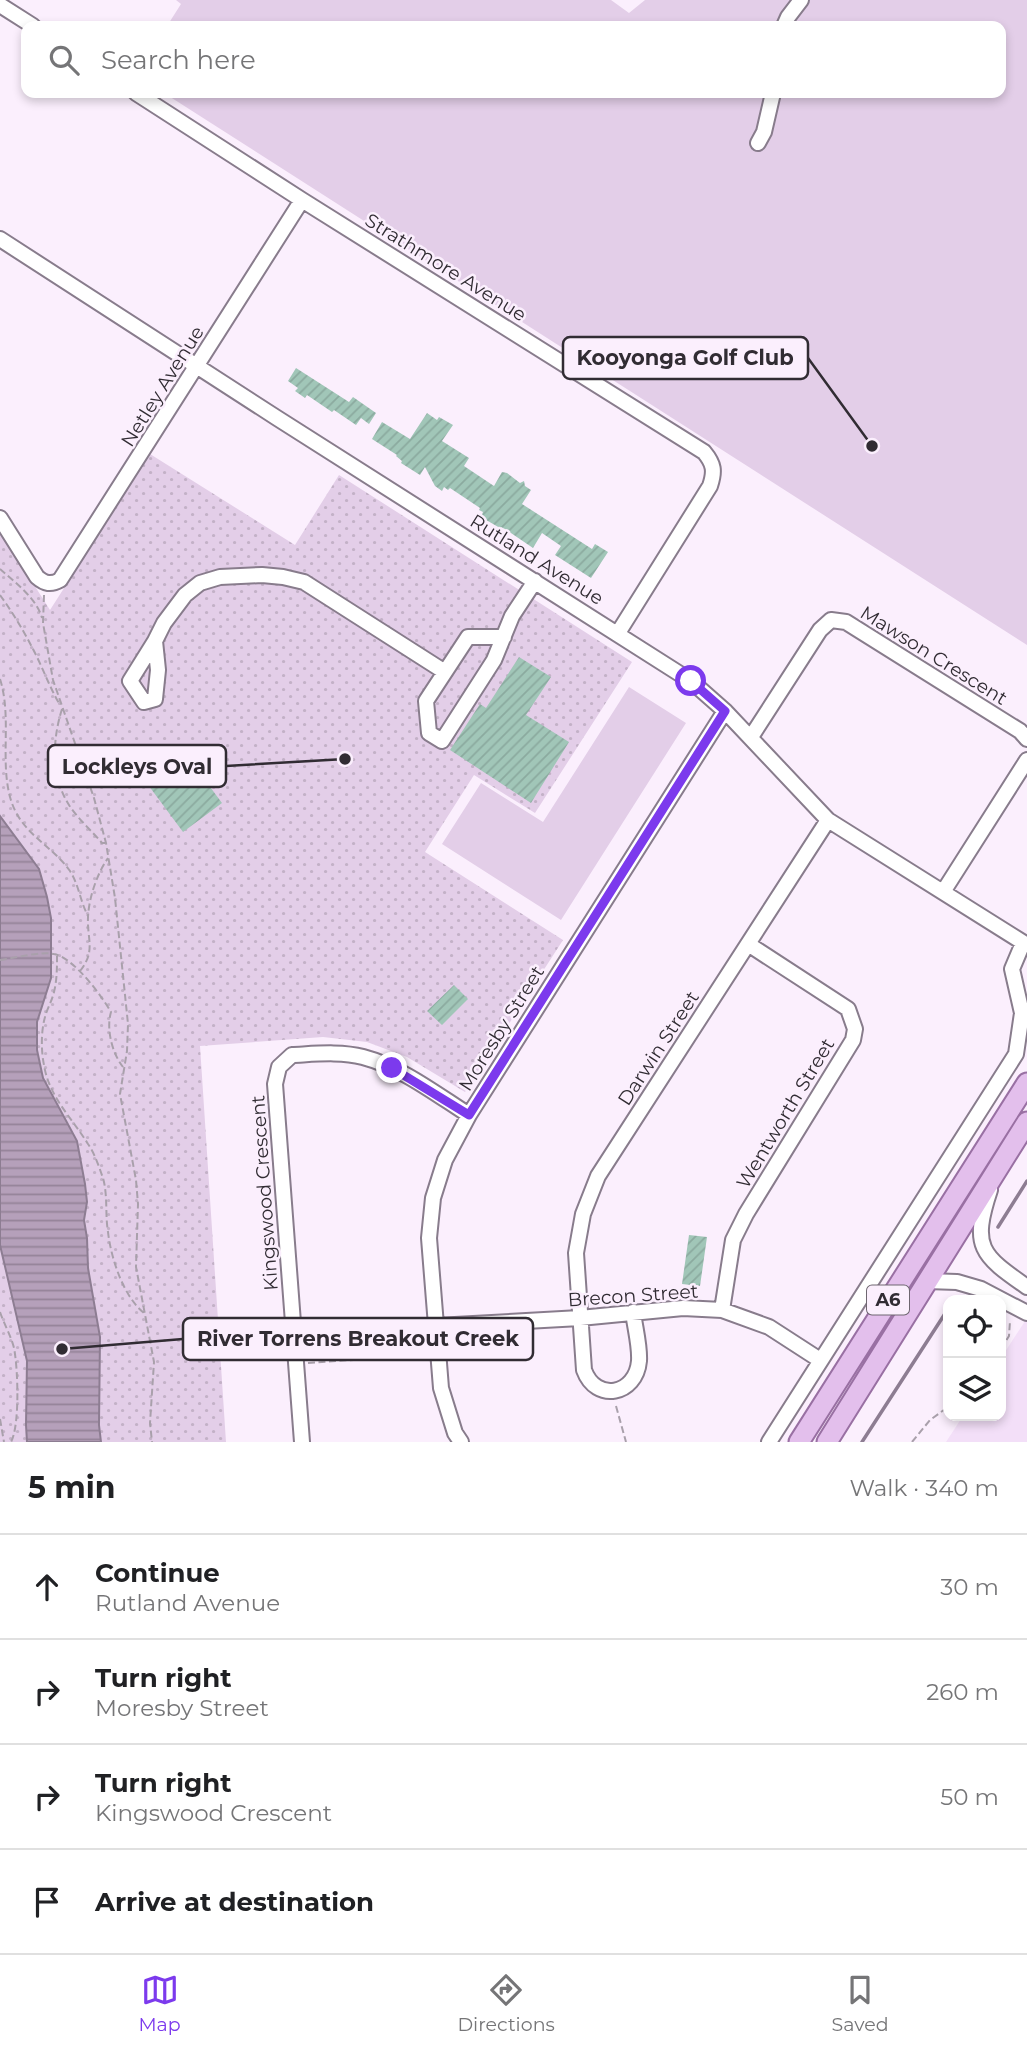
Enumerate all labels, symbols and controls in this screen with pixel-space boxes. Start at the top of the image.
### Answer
search box [21,21,1006,98]
icon: search [45,41,83,79]
text: Search here [101,44,256,76]
street label: Strathmore Avenue [361,208,531,326]
street label: Netley Avenue [116,322,209,451]
callout: Kooyonga Golf Club [563,337,808,379]
text: Kooyonga Golf Club [576,345,794,370]
street label: Rutland Avenue [466,509,608,610]
street label: Mawson Crescent [856,601,1012,710]
route start [675,665,706,696]
callout: Lockleys Oval [48,745,226,787]
text: Lockleys Oval [62,754,212,779]
street label: Moresby Street [454,961,549,1095]
street label: Darwin Street [613,986,704,1110]
street label: Wentworth Street [732,1034,839,1193]
route end [376,1052,407,1083]
street label: Kingswood Crescent [246,1094,283,1291]
street label: Brecon Street [567,1279,699,1312]
road number: A6 [867,1286,909,1315]
map controls [943,1295,1006,1421]
button: locate [943,1295,1006,1358]
callout: River Torrens Breakout Creek [183,1318,533,1360]
text: River Torrens Breakout Creek [197,1326,519,1351]
button: layers [943,1358,1006,1421]
text: 5 min [28,1469,116,1506]
text: Walk · 340 m [850,1474,999,1502]
text: Continue [95,1557,220,1589]
icon: ahead [28,1568,66,1606]
text: 30 m [940,1573,999,1601]
text: Rutland Avenue [95,1589,280,1617]
text: Turn right [95,1662,231,1694]
icon: right [28,1673,66,1711]
text: 260 m [926,1678,999,1706]
text: Moresby Street [95,1694,269,1722]
text: Turn right [95,1767,231,1799]
icon: right [28,1778,66,1816]
text: 50 m [940,1783,999,1811]
text: Kingswood Crescent [95,1799,332,1827]
icon: arrive [28,1883,66,1921]
text: Arrive at destination [95,1886,374,1918]
tab: Map [138,1971,181,2036]
tab: Directions [457,1971,555,2036]
tab: Saved [832,1971,889,2036]

